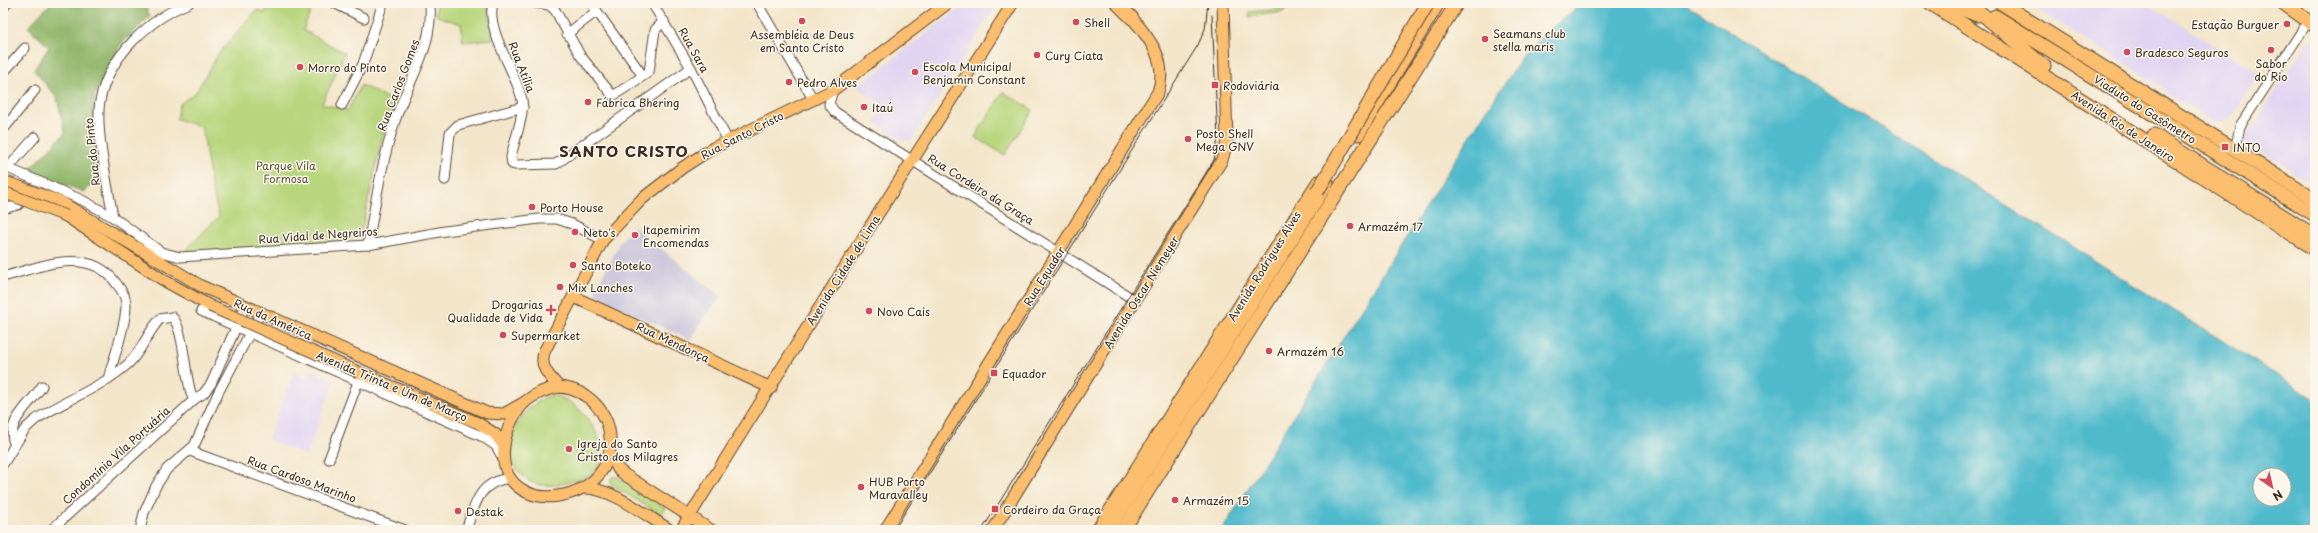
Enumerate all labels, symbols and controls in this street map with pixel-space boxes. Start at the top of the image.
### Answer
place label: Shell [1084,14,1110,31]
marker: Assembléia de Deus em Santo Cristo [797,16,807,26]
place label: Estação Burguer [2191,16,2280,33]
marker: Shell [1071,17,1081,27]
marker: Estação Burguer [2282,19,2292,29]
street label: Rua Sara [675,24,713,76]
place label: Seamans club stella maris [1493,25,1566,55]
place label: Assembléia de Deus em Santo Cristo [750,26,854,56]
marker: Seamans club stella maris [1480,34,1490,44]
street label: Rua Carlos Gomes [373,37,423,133]
street label: Rua Atília [505,39,540,95]
place label: Bradesco Seguros [2135,44,2229,61]
marker: Sabor do Rio [2266,45,2276,55]
place label: Cury Ciata [1045,47,1103,64]
marker: Bradesco Seguros [2122,47,2132,57]
marker: Cury Ciata [1032,50,1042,60]
place label: Sabor do Rio [2255,55,2288,85]
place label: Escola Municipal Benjamin Constant [923,58,1026,88]
place label: Morro do Pinto [308,59,387,76]
marker: Morro do Pinto [295,62,305,72]
marker: Escola Municipal Benjamin Constant [910,67,920,77]
street label: Viaduto do Gasômetro [2090,70,2200,148]
place label: Pedro Alves [797,74,857,91]
marker: Pedro Alves [784,77,794,87]
place label: Rodoviária [1223,77,1280,94]
marker: Rodoviária [1210,80,1220,90]
street label: Avenida Rio de Janeiro [2068,86,2178,166]
place label: Fábrica Bhering [596,94,679,111]
marker: Fábrica Bhering [583,97,593,107]
place label: Itaú [872,99,893,116]
marker: Itaú [859,102,869,112]
street label: Rua Santo Cristo [698,107,786,163]
street label: Rua do Pinto [80,117,104,187]
place label: Posto Shell Mega GNV [1196,125,1254,155]
marker: Posto Shell Mega GNV [1183,134,1193,144]
district label: SANTO CRISTO [559,139,689,162]
place label: INTO [2233,139,2261,156]
marker: INTO [2220,142,2230,152]
street label: Rua Cordeiro da Graça [925,149,1037,229]
park label: Parque Vila Formosa [256,157,316,187]
place label: Porto House [540,199,604,216]
marker: Porto House [527,202,537,212]
street label: Avenida Rodrigues Alves [1223,208,1305,324]
street label: Avenida Cidade de Lima [802,211,884,328]
place label: Armazém 17 [1358,218,1424,235]
place label: Itapemirim Encomendas [643,221,709,251]
marker: Armazém 17 [1345,221,1355,231]
street label: Rua Vidal de Negreiros [258,222,378,248]
place label: Neto's [583,224,616,241]
marker: Neto's [570,227,580,237]
marker: Itapemirim Encomendas [630,230,640,240]
street label: Avenida Oscar Niemeyer [1099,231,1183,352]
street label: Rua Equador [1019,242,1070,309]
place label: Santo Boteko [581,257,651,274]
marker: Santo Boteko [568,260,578,270]
place label: Mix Lanches [568,279,633,296]
marker: Mix Lanches [555,282,565,292]
street label: Rua da América [231,294,315,344]
place label: Drogarias Qualidade de Vida [448,296,543,326]
place label: Novo Cais [877,303,930,320]
marker: Drogarias Qualidade de Vida [546,305,556,315]
marker: Novo Cais [864,306,874,316]
street label: Rua Mendonça [633,318,713,367]
place label: Supermarket [511,327,581,344]
marker: Supermarket [498,330,508,340]
place label: Armazém 16 [1277,343,1344,360]
street label: Avenida Trinta e Um de Março [314,346,470,426]
marker: Armazém 16 [1264,346,1274,356]
place label: Equador [1002,365,1046,382]
marker: Equador [989,368,999,378]
street label: Condomínio Vila Portuária [58,402,174,508]
place label: Igreja do Santo Cristo dos Milagres [577,435,678,465]
marker: Igreja do Santo Cristo dos Milagres [564,444,574,454]
street label: Rua Cardoso Marinho [245,451,359,507]
north arrow [2252,467,2292,507]
place label: HUB Porto Maravalley [869,473,928,503]
marker: HUB Porto Maravalley [856,482,866,492]
text: N [2269,486,2286,505]
place label: Armazém 15 [1183,492,1249,509]
marker: Armazém 15 [1170,495,1180,505]
place label: Cordeiro da Graça [1003,501,1101,518]
place label: Destak [466,503,504,520]
marker: Cordeiro da Graça [990,504,1000,514]
marker: Destak [453,506,463,516]

